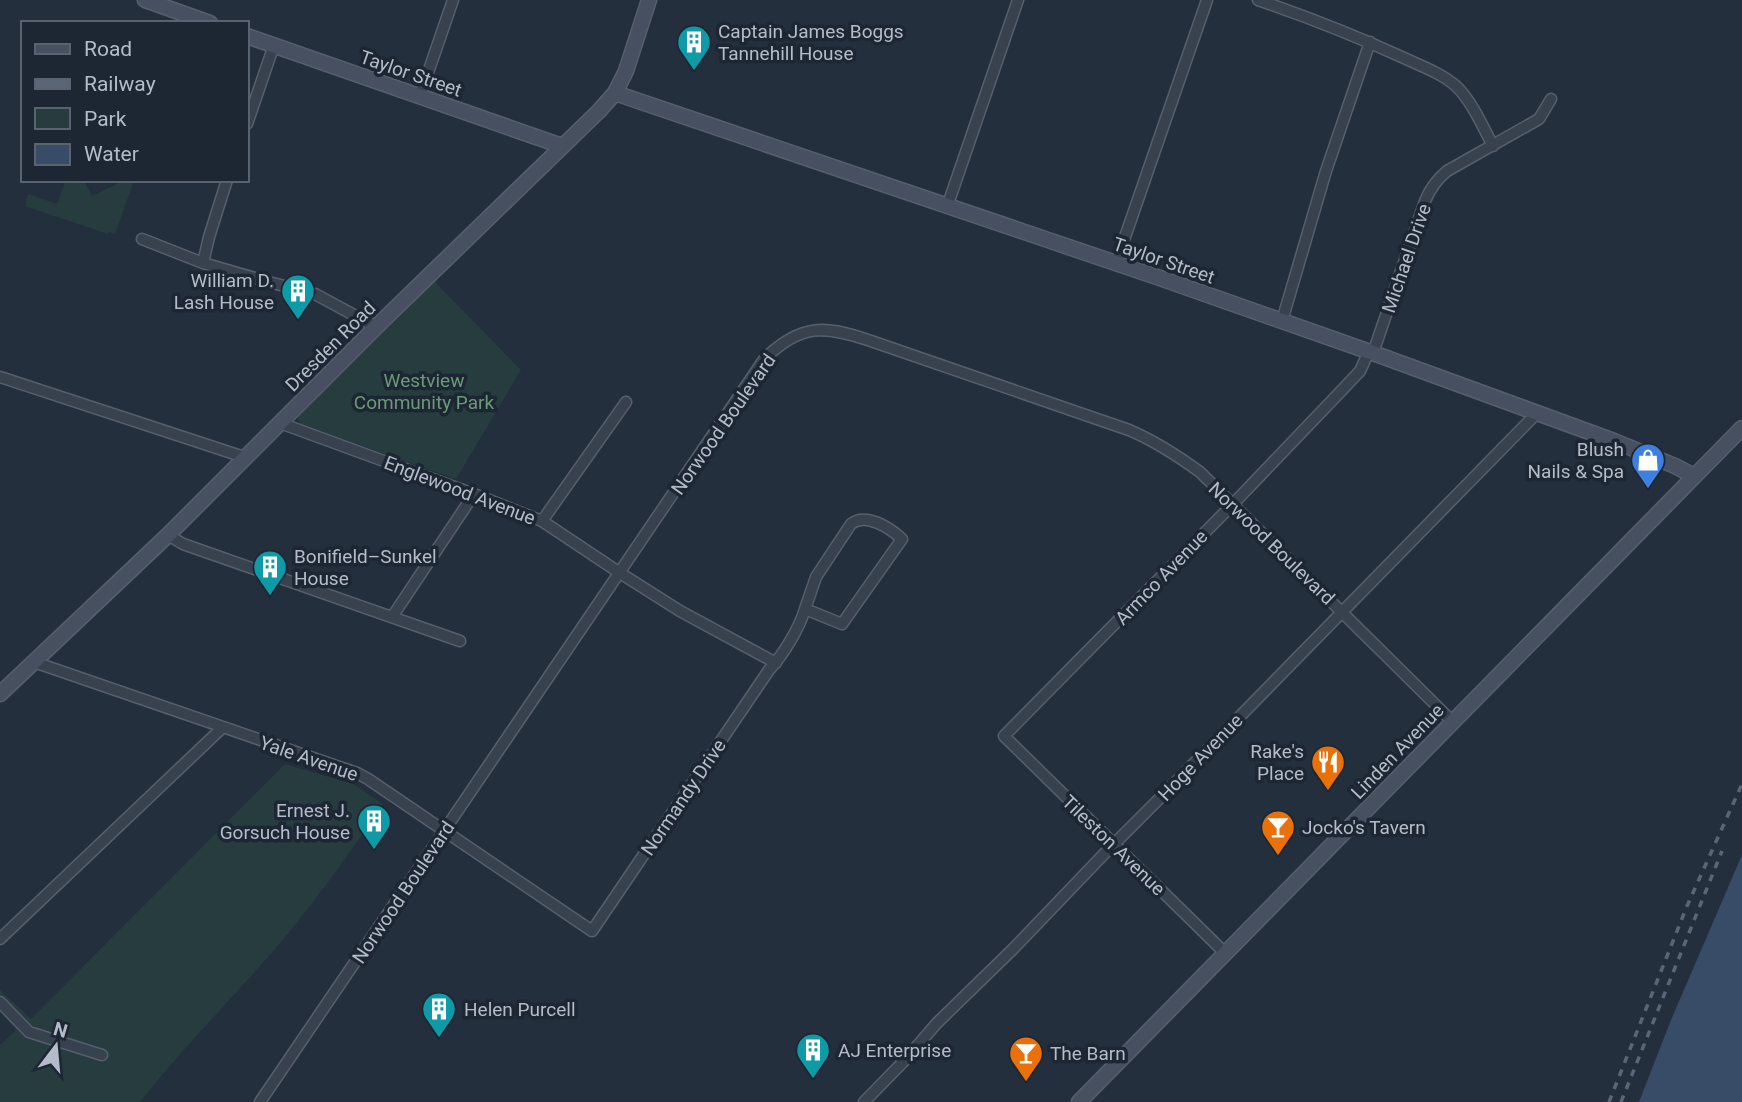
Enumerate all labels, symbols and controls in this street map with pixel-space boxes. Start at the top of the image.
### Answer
place label: Captain James Boggs Tannehill House [718,20,904,65]
legend [21,21,248,182]
building icon: Captain James Boggs Tannehill House [675,23,713,72]
text: Road [84,37,132,61]
street label: Taylor Street [357,45,465,102]
text: Railway [84,72,156,96]
text: Park [84,107,127,131]
text: Water [84,142,139,166]
street label: Michael Drive [1377,201,1436,316]
street label: Taylor Street [1110,232,1218,289]
place label: William D. Lash House [174,269,274,314]
building icon: William D. Lash House [279,272,317,321]
street label: Dresden Road [280,296,380,396]
street label: Norwood Boulevard [666,350,781,499]
park label: Westview Community Park [354,369,495,414]
place label: Blush Nails & Spa [1528,438,1624,483]
shop icon: Blush Nails & Spa [1629,441,1667,490]
street label: Englewood Avenue [381,451,539,530]
street label: Norwood Boulevard [1204,477,1340,609]
street label: Armco Avenue [1110,525,1212,630]
place label: Bonifield–Sunkel House [294,545,437,590]
building icon: Bonifield–Sunkel House [251,548,289,597]
street label: Linden Avenue [1346,699,1449,804]
street label: Hoge Avenue [1153,709,1248,806]
street label: Yale Avenue [257,731,361,786]
street label: Normandy Drive [636,735,731,860]
place label: Rake's Place [1250,740,1304,785]
restaurant icon: Rake's Place [1309,743,1347,792]
street label: Tileston Avenue [1057,790,1170,900]
place label: Ernest J. Gorsuch House [220,799,350,844]
building icon: Ernest J. Gorsuch House [355,802,393,851]
bar icon: Jocko's Tavern [1259,808,1297,857]
place label: Jocko's Tavern [1302,816,1426,839]
street label: Norwood Boulevard [347,817,459,968]
building icon: Helen Purcell [420,990,458,1039]
place label: Helen Purcell [464,998,576,1021]
north arrow [21,1011,91,1081]
text: N [51,1017,70,1043]
building icon: AJ Enterprise [794,1031,832,1080]
bar icon: The Barn [1007,1034,1045,1083]
place label: AJ Enterprise [838,1039,951,1062]
place label: The Barn [1050,1042,1126,1065]

